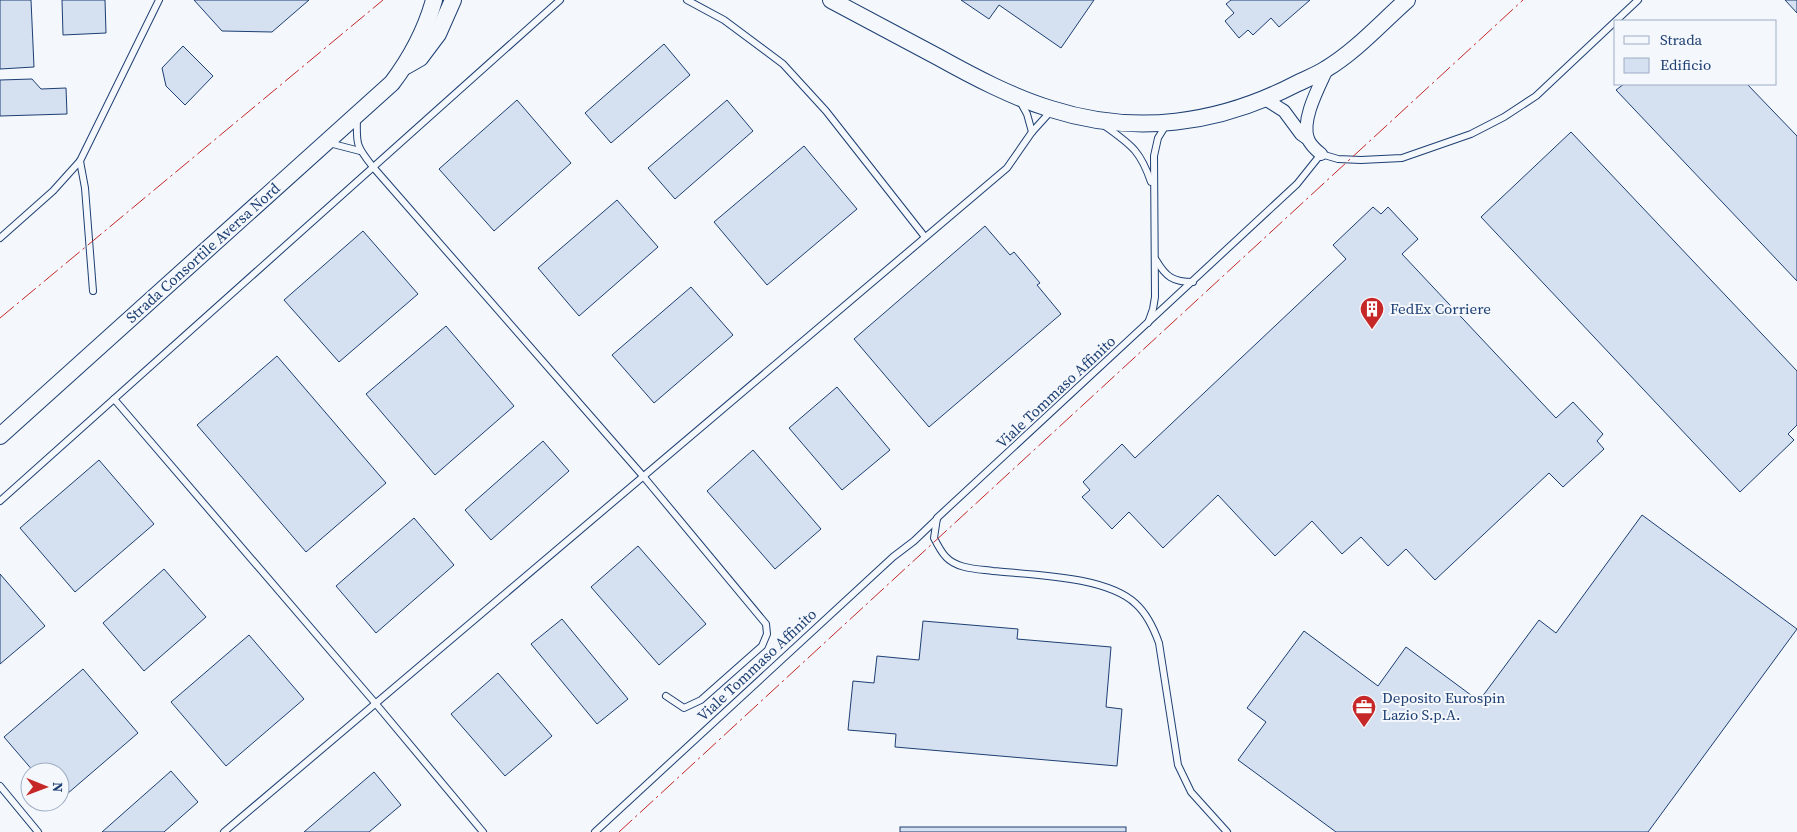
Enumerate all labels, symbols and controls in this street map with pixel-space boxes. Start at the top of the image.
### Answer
legend [1614,20,1777,85]
text: Strada [1660,29,1703,50]
text: Edificio [1660,54,1711,75]
street label: Strada Consortile Aversa Nord [121,177,285,327]
building icon: FedEx Corriere [1359,296,1385,330]
place label: FedEx Corriere [1390,298,1491,319]
street label: Viale Tommaso Affinito [991,331,1120,453]
street label: Viale Tommaso Affinito [692,604,821,726]
place label: Deposito Eurospin Lazio S.p.A. [1382,687,1505,725]
office icon: Deposito Eurospin Lazio S.p.A. [1351,694,1377,728]
north arrow [20,762,70,812]
text: N [48,782,68,793]

